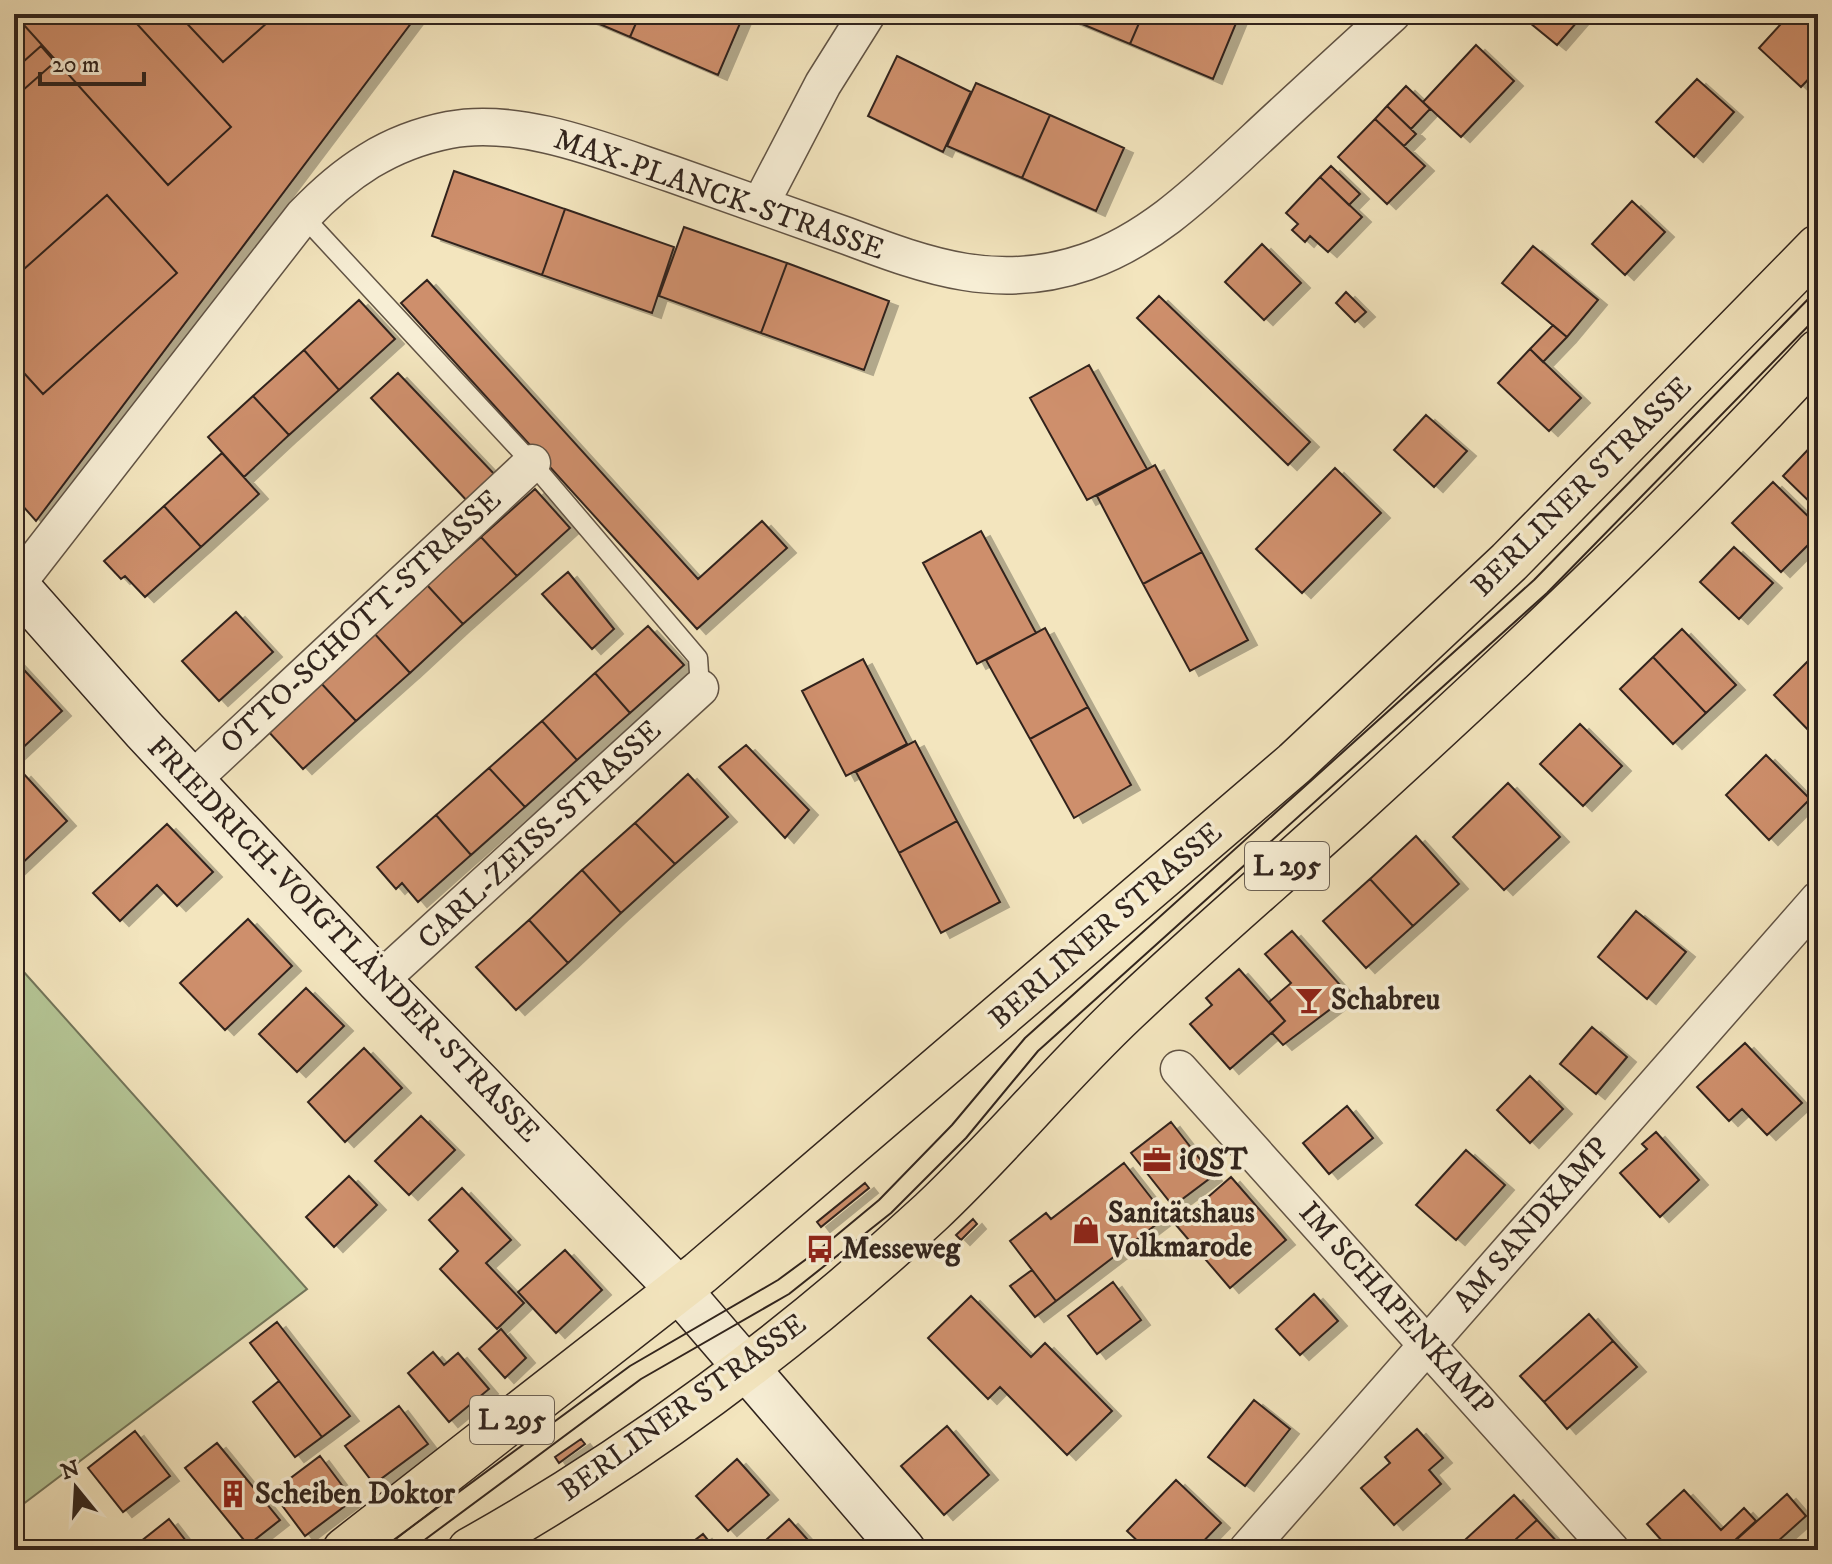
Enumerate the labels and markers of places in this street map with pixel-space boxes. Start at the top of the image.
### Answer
place label: Schabreu [1331,982,1440,1019]
bar icon: Schabreu [1294,985,1324,1015]
place label: iQST [1179,1142,1248,1179]
office icon: iQST [1142,1145,1172,1175]
place label: Sanitätshaus Volkmarode [1107,1195,1255,1266]
shop icon: Sanitätshaus Volkmarode [1071,1215,1101,1245]
place label: Messeweg [842,1231,961,1268]
bus stop icon: Messeweg [805,1234,835,1264]
place label: Scheiben Doktor [255,1476,456,1513]
building icon: Scheiben Doktor [218,1479,248,1509]

